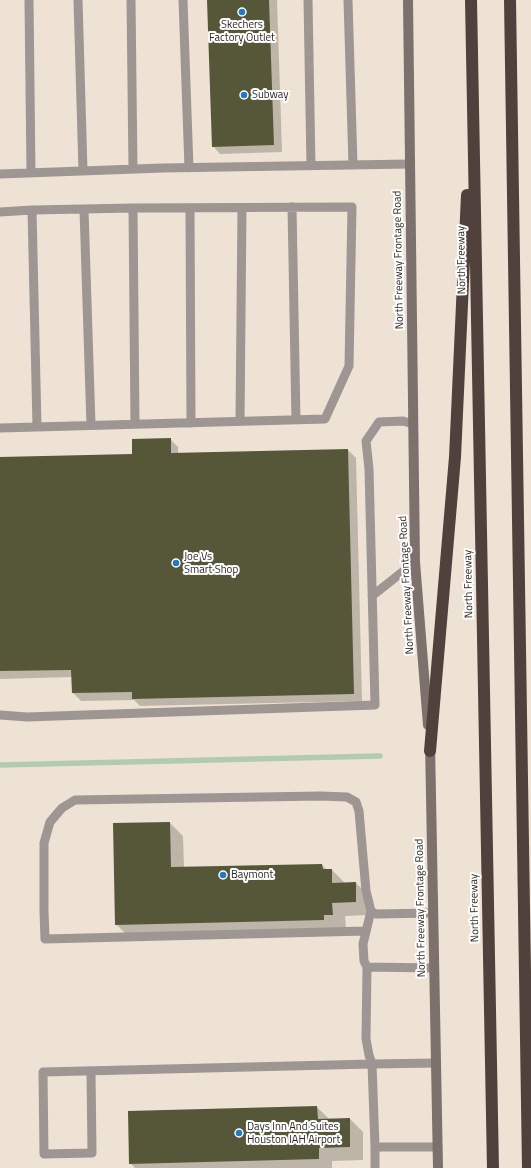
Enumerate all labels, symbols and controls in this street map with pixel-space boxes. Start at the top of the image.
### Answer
marker: Skechers Factory Outlet [237,7,247,17]
place label: Skechers Factory Outlet [209,18,275,44]
place label: Subway [252,88,289,102]
marker: Subway [239,90,249,100]
street label: North Freeway Frontage Road [391,191,407,329]
street label: North Freeway [455,226,469,294]
street label: North Freeway Frontage Road [397,515,417,655]
place label: Joe Vs Smart Shop [184,550,238,576]
street label: North Freeway [462,550,476,618]
marker: Joe Vs Smart Shop [171,558,181,568]
street label: North Freeway Frontage Road [413,839,429,977]
place label: Baymont [231,868,273,882]
marker: Baymont [218,870,228,880]
street label: North Freeway [468,874,482,942]
place label: Days Inn And Suites Houston IAH Airport [247,1120,340,1146]
marker: Days Inn And Suites Houston IAH Airport [234,1128,244,1138]

